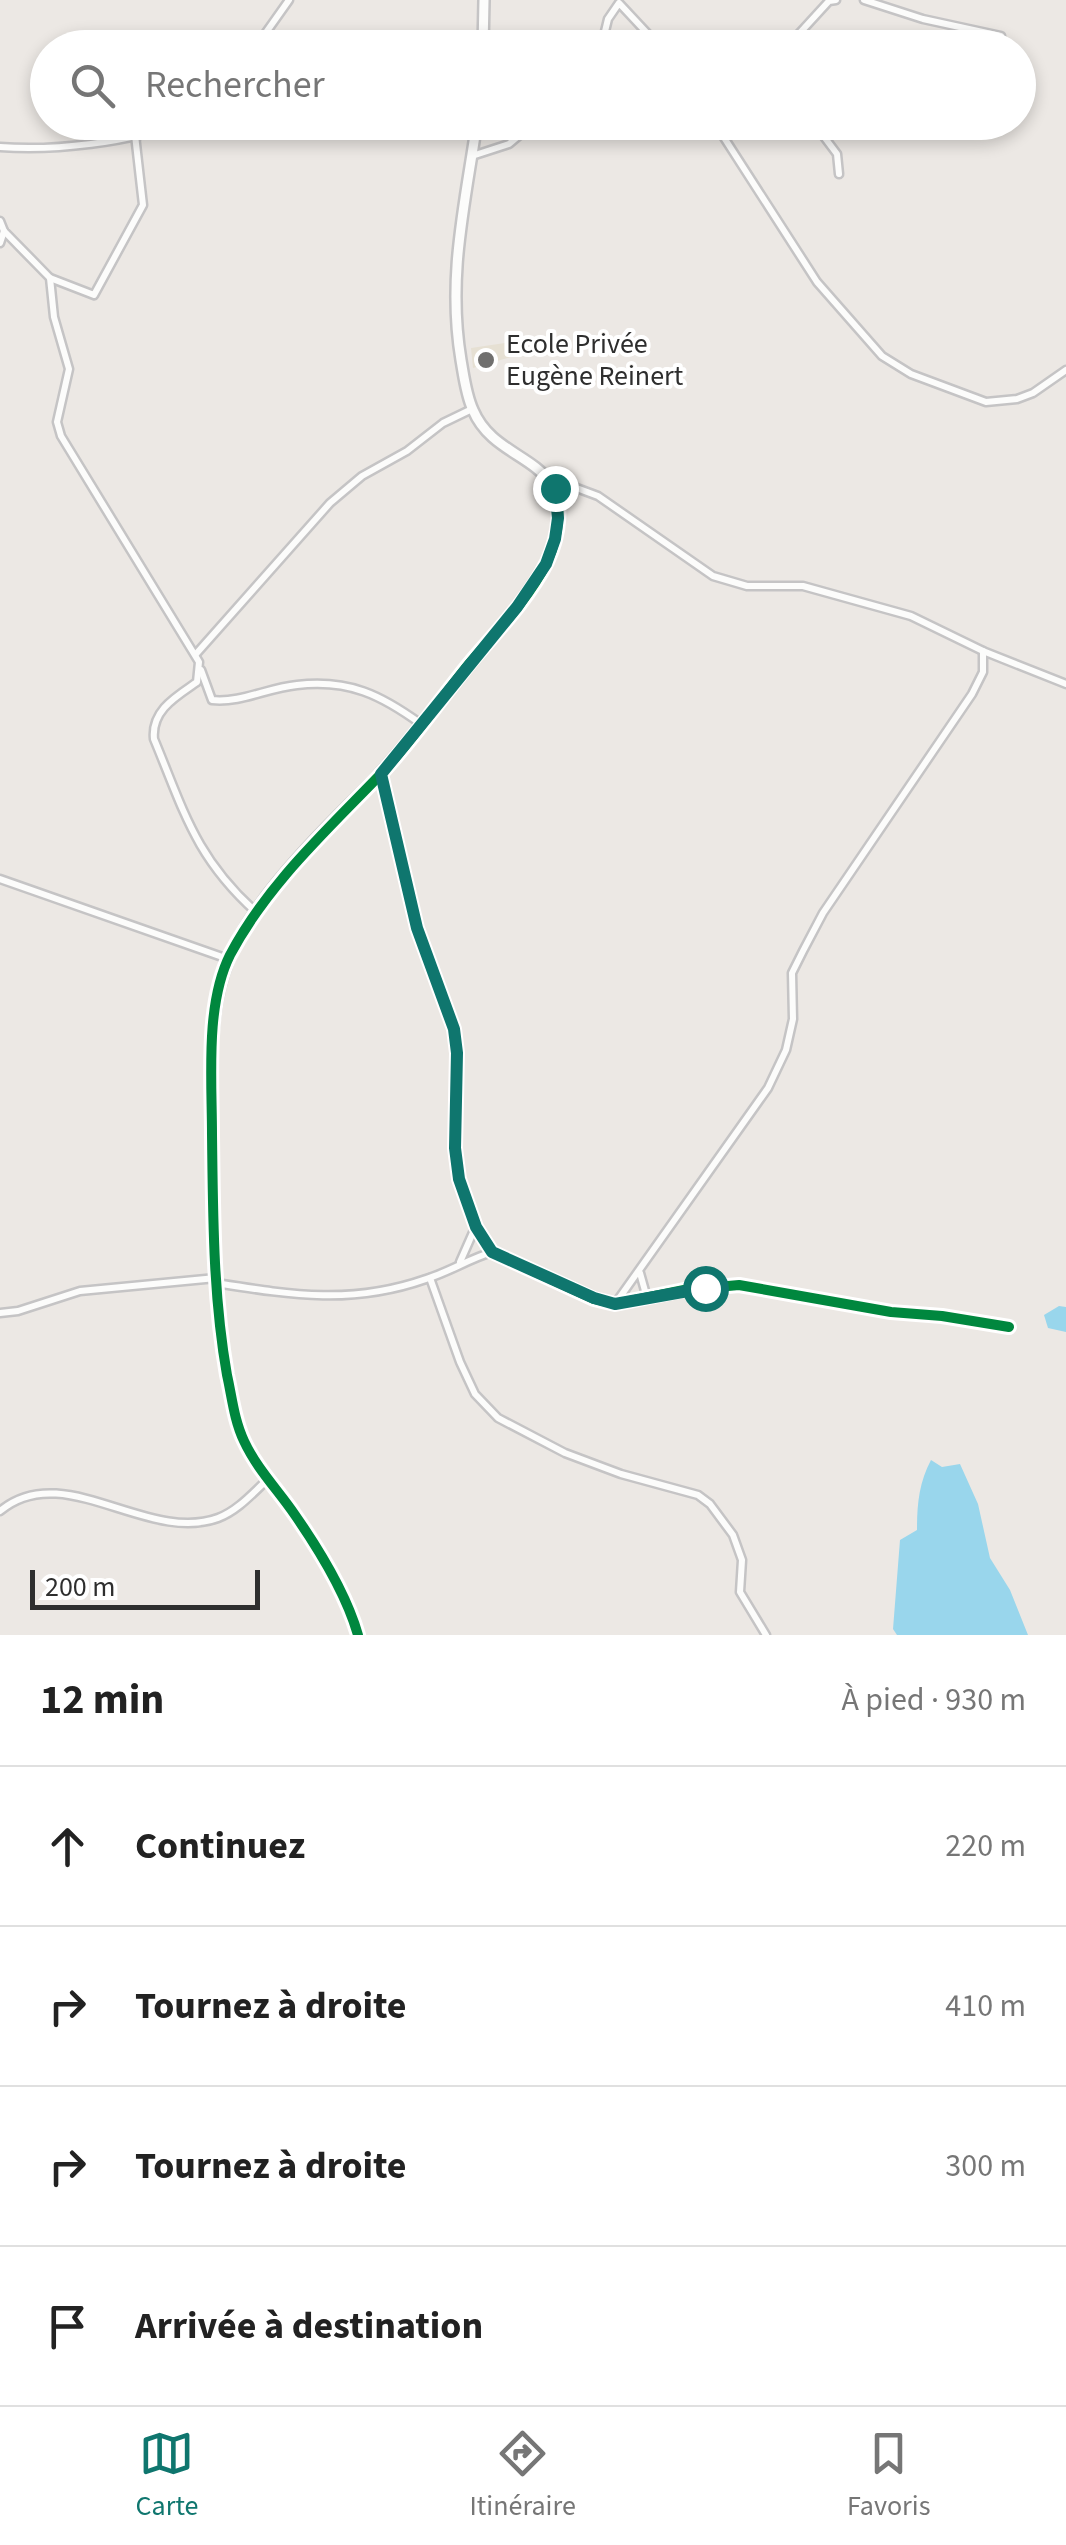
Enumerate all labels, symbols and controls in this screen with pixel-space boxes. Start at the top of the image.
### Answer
search box [30,30,1036,140]
icon: search [65,58,120,113]
text: Rechercher [145,58,325,112]
place label: Ecole Privée Eugène Reinert [506,324,684,396]
marker: Ecole Privée Eugène Reinert [475,349,497,371]
route end [533,466,579,512]
route start [683,1266,729,1312]
scale bar [30,1565,260,1610]
text: 200 m [45,1567,116,1607]
text: 12 min [40,1670,164,1730]
text: À pied · 930 m [842,1677,1026,1723]
icon: ahead [40,1819,95,1874]
text: Continuez [135,1819,305,1873]
text: 220 m [945,1823,1026,1869]
icon: right [40,1979,95,2034]
text: Tournez à droite [135,1979,407,2033]
text: 410 m [945,1983,1026,2029]
icon: right [40,2139,95,2194]
text: Tournez à droite [135,2139,407,2193]
text: 300 m [945,2143,1026,2189]
icon: arrive [40,2299,95,2354]
text: Arrivée à destination [135,2299,483,2353]
tab: Carte [136,2426,198,2526]
tab: Itinéraire [469,2426,576,2526]
tab: Favoris [847,2426,930,2526]

